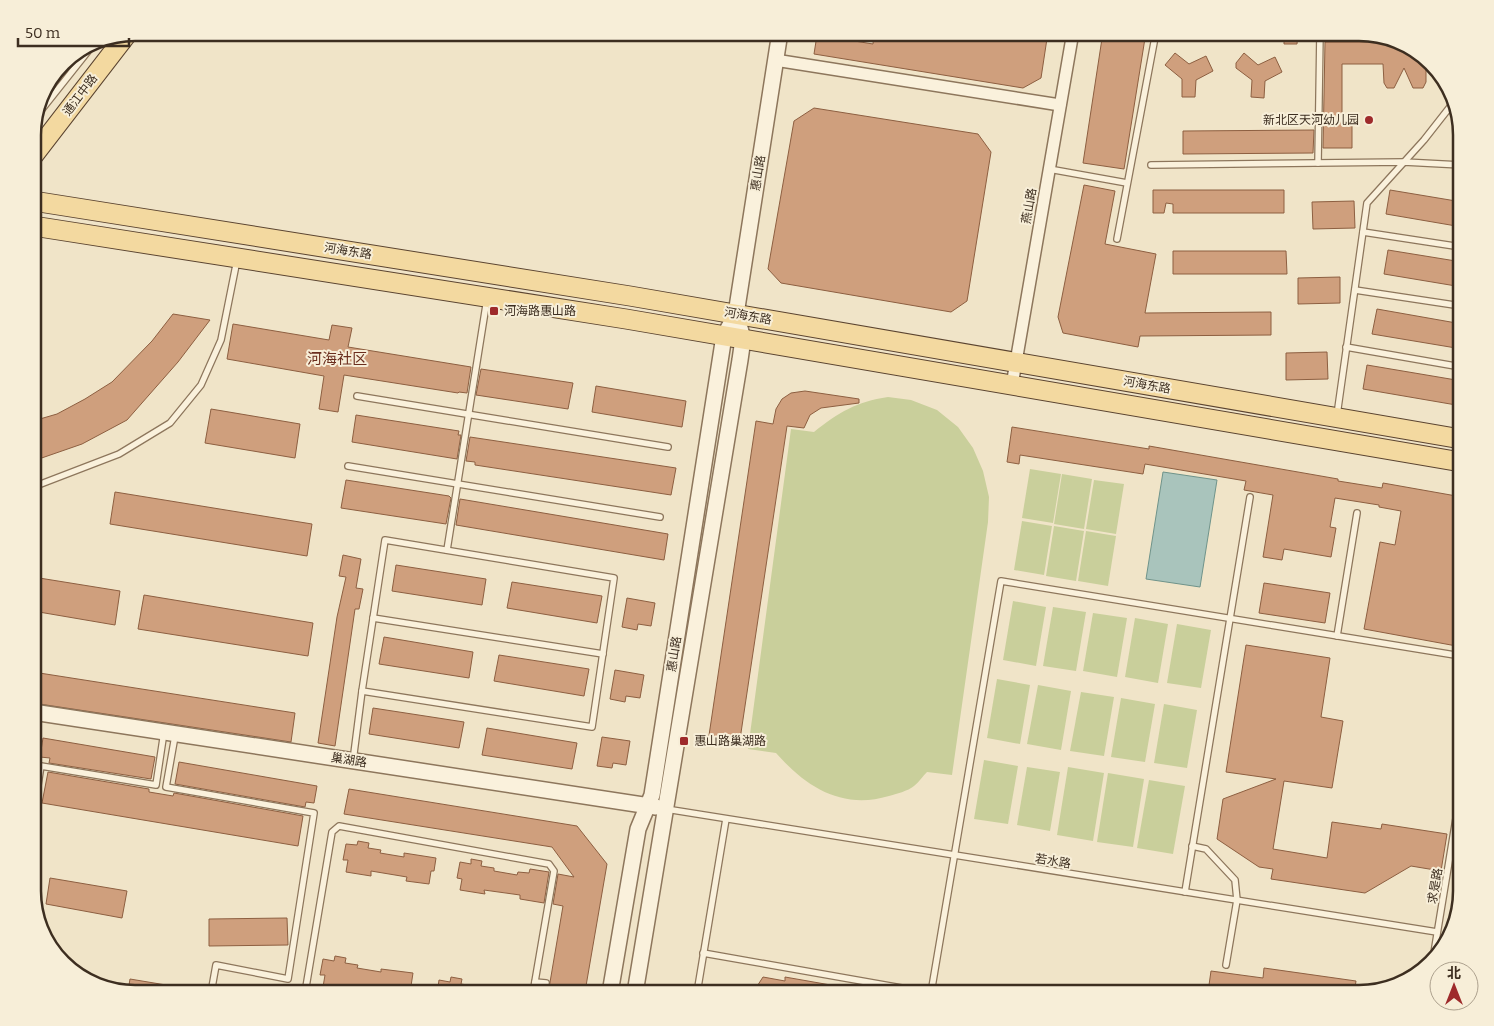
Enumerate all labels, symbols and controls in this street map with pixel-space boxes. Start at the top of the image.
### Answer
scale bar [18,15,129,47]
text: 50 m [25,24,61,42]
street label: 通江中路 [60,72,100,118]
place label: 新北区天河幼儿园 [1263,113,1359,127]
marker: 新北区天河幼儿园 [1363,114,1375,126]
street label: 惠山路 [748,154,768,192]
street label: 燕山路 [1019,187,1039,225]
street label: 河海东路 [323,240,373,262]
place label: 河海路惠山路 [504,304,576,318]
marker: 河海路惠山路 [488,305,500,317]
street label: 河海东路 [723,305,773,327]
district label: 河海社区 [307,350,367,368]
street label: 河海东路 [1122,374,1172,396]
street label: 惠山路 [664,635,684,673]
place label: 惠山路巢湖路 [694,734,766,748]
marker: 惠山路巢湖路 [678,735,690,747]
street label: 巢湖路 [330,750,368,770]
street label: 若水路 [1034,851,1072,871]
street label: 求是路 [1425,867,1445,905]
north arrow [1429,961,1479,1011]
text: 北 [1447,965,1461,982]

